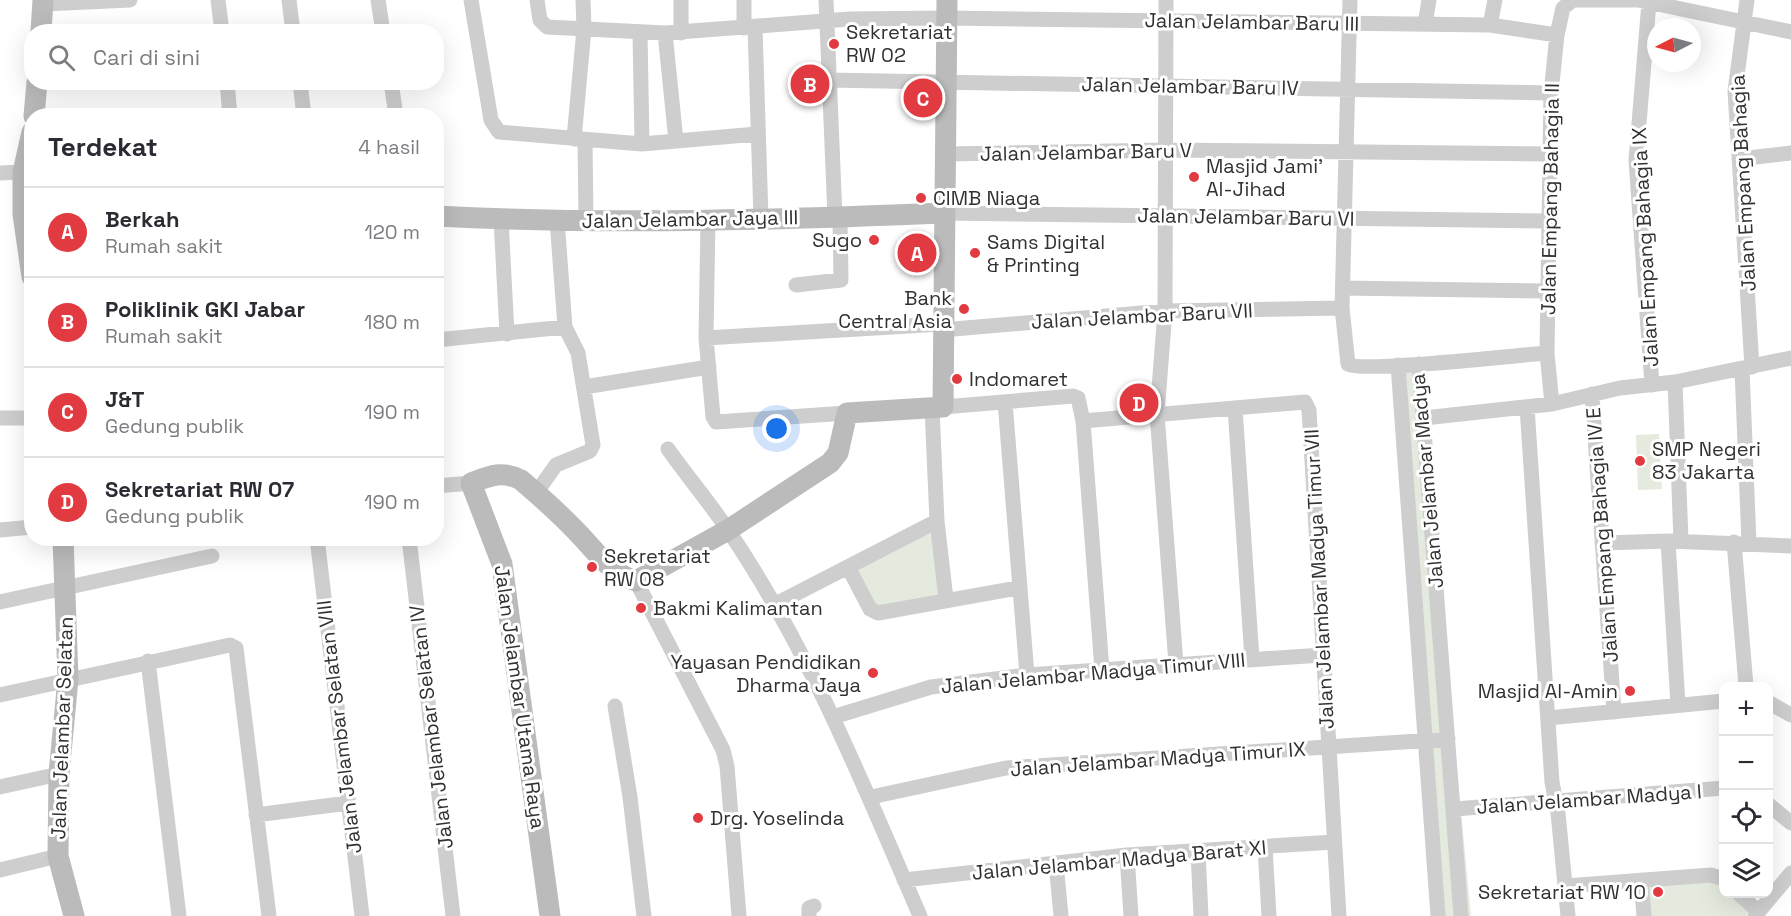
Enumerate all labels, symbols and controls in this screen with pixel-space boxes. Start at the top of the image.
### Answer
street label: Jalan Jelambar Baru III [1144,7,1360,37]
north arrow [1647,18,1701,72]
place label: Sekretariat RW 02 [846,19,953,68]
search box [24,24,444,90]
marker: Sekretariat RW 02 [827,37,841,51]
icon: search [45,41,78,74]
text: Cari di sini [93,43,200,71]
pin: B [790,62,830,106]
street label: Jalan Jelambar Baru IV [1081,71,1299,101]
street label: Jalan Empang Bahagia [1724,74,1762,292]
pin: C [904,76,942,120]
street label: Jalan Empang Bahagia II [1535,83,1565,315]
street label: Jalan Empang Bahagia IX [1626,126,1664,368]
text: Terdekat [48,130,158,164]
text: 4 hasil [358,134,420,160]
street label: Jalan Jelambar Baru V [980,137,1192,167]
place label: Masjid Jami' Al-Jihad [1206,153,1323,202]
marker: Masjid Jami' Al-Jihad [1187,170,1201,184]
place label: CIMB Niaga [933,185,1040,211]
marker: CIMB Niaga [914,191,928,205]
street label: Jalan Jelambar Baru VI [1137,202,1355,232]
street label: Jalan Jelambar Jaya III [581,204,799,234]
text: Berkah [105,205,179,233]
text: A [61,219,74,245]
text: 120 m [364,219,420,245]
place label: Sugo [812,227,862,253]
place label: Sams Digital & Printing [987,229,1105,278]
pin: A [898,230,936,276]
text: Rumah sakit [105,233,223,259]
marker: Sugo [867,233,881,247]
marker: Sams Digital & Printing [968,246,982,260]
place label: Bank Central Asia [838,285,952,334]
text: Poliklinik GKI Jabar [105,295,305,323]
street label: Jalan Jelambar Baru VII [1030,297,1254,335]
marker: Bank Central Asia [957,302,971,316]
text: B [61,309,74,335]
text: 180 m [364,309,420,335]
text: Rumah sakit [105,323,223,349]
place label: Indomaret [969,366,1068,392]
marker: Indomaret [950,372,964,386]
street label: Jalan Jelambar Madya [1405,372,1449,590]
pin: D [1120,380,1158,426]
text: J&T [105,385,144,413]
text: C [61,399,74,425]
text: 190 m [364,399,420,425]
street label: Jalan Empang Bahagia IV E [1580,407,1624,663]
text: Gedung publik [105,413,244,439]
your location [762,414,791,443]
street label: Jalan Jelambar Madya Timur VII [1298,428,1340,730]
place label: SMP Negeri 83 Jakarta [1652,436,1761,485]
marker: SMP Negeri 83 Jakarta [1633,454,1647,468]
text: Sekretariat RW 07 [105,475,294,503]
text: D [61,489,74,515]
text: 190 m [364,489,420,515]
text: Gedung publik [105,503,244,529]
place label: Sekretariat RW 08 [604,543,711,592]
marker: Sekretariat RW 08 [585,560,599,574]
street label: Jalan Jelambar Utama Raya [489,564,551,830]
place label: Bakmi Kalimantan [653,595,823,621]
street label: Jalan Jelambar Selatan VIII [311,599,367,855]
marker: Bakmi Kalimantan [634,601,648,615]
street label: Jalan Jelambar Selatan IV [403,603,459,851]
street label: Jalan Jelambar Selatan [45,616,79,840]
street label: Jalan Jelambar Madya Timur VIII [940,647,1246,699]
place label: Yayasan Pendidikan Dharma Jaya [671,649,861,698]
marker: Yayasan Pendidikan Dharma Jaya [866,666,880,680]
place label: Masjid Al-Amin [1478,678,1618,704]
map controls [1719,682,1773,898]
button: + [1719,682,1773,736]
marker: Masjid Al-Amin [1623,684,1637,698]
street label: Jalan Jelambar Madya Timur IX [1009,736,1307,782]
button: − [1719,736,1773,790]
street label: Jalan Jelambar Madya I [1476,778,1702,820]
button: locate [1719,790,1773,844]
place label: Drg. Yoselinda [710,805,844,831]
marker: Drg. Yoselinda [691,811,705,825]
street label: Jalan Jelambar Madya Barat XI [971,834,1267,886]
button: layers [1719,844,1773,898]
place label: Sekretariat RW 10 [1478,879,1646,905]
marker: Sekretariat RW 10 [1651,885,1665,899]

